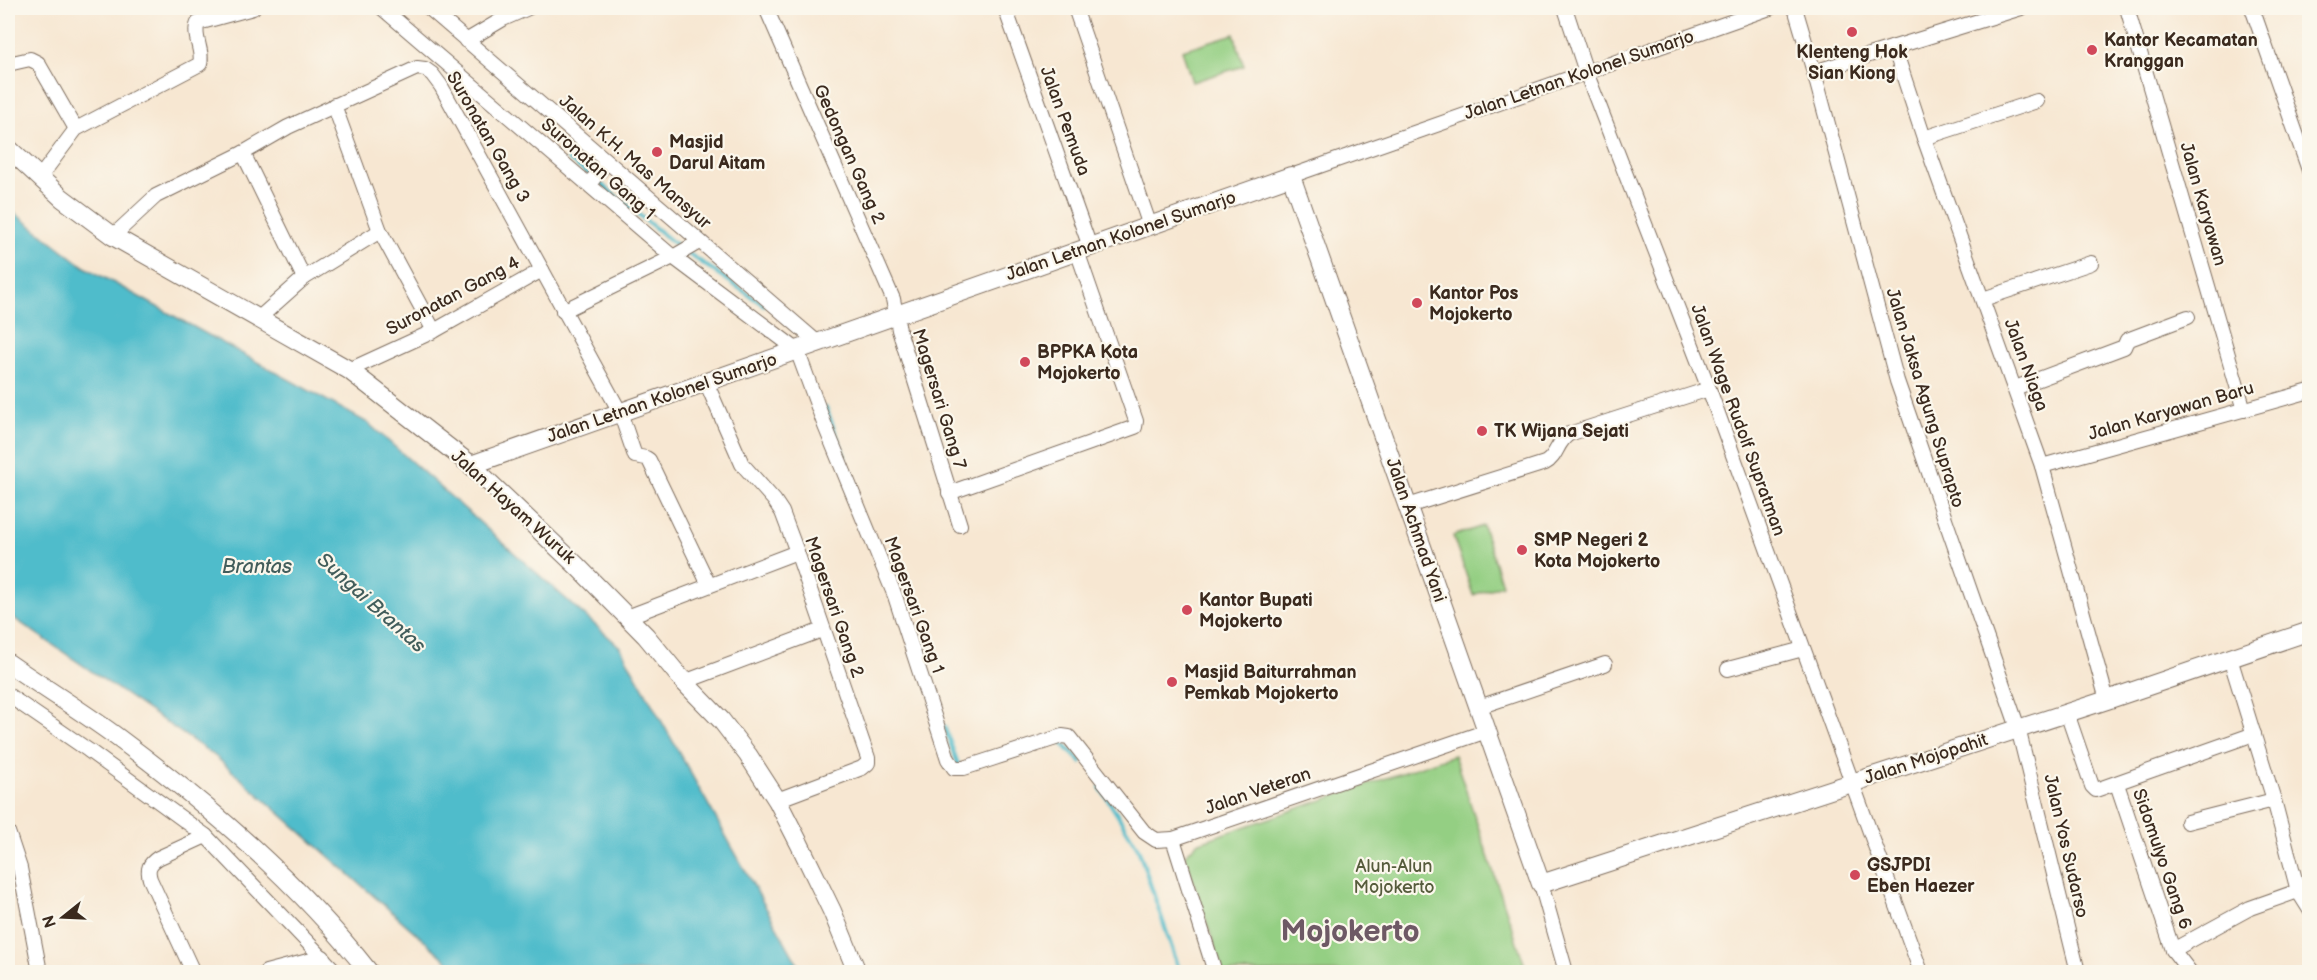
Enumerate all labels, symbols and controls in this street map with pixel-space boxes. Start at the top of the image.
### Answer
marker: Klenteng Hok Sian Kiong [1845,25,1859,39]
street label: Jalan Letnan Kolonel Sumarjo [1461,26,1697,124]
place label: Kantor Kecamatan Kranggan [2104,30,2258,72]
place label: Klenteng Hok Sian Kiong [1796,42,1908,84]
marker: Kantor Kecamatan Kranggan [2085,43,2099,57]
street label: Jalan Pemuda [1035,63,1095,179]
street label: Suronatan Gang 3 [442,68,534,206]
street label: Gedongan Gang 2 [809,81,889,227]
street label: Jalan K.H. Mas Mansyur [555,90,716,234]
street label: Suronatan Gang 1 [537,114,659,224]
place label: Masjid Darul Aitam [669,132,765,174]
street label: Jalan Karyawan [2175,140,2231,268]
marker: Masjid Darul Aitam [650,145,664,159]
street label: Jalan Letnan Kolonel Sumarjo [1003,187,1239,285]
street label: Suronatan Gang 4 [383,252,523,340]
place label: Kantor Pos Mojokerto [1429,283,1519,325]
street label: Jalan Jaksa Agung Suprapto [1882,286,1968,510]
marker: Kantor Pos Mojokerto [1410,296,1424,310]
street label: Jalan Wage Rudolf Supratman [1686,301,1790,539]
street label: Jalan Niaga [2000,316,2052,414]
street label: Magersari Gang 7 [908,326,970,472]
place label: BPPKA Kota Mojokerto [1037,342,1138,384]
street label: Jalan Letnan Kolonel Sumarjo [544,349,780,447]
marker: BPPKA Kota Mojokerto [1018,355,1032,369]
street label: Jalan Karyawan Baru [2086,377,2256,445]
place label: TK Wijana Sejati [1494,421,1629,442]
marker: TK Wijana Sejati [1475,424,1489,438]
street label: Jalan Hayam Wuruk [447,446,580,568]
street label: Jalan Achmad Yani [1381,455,1451,605]
place label: SMP Negeri 2 Kota Mojokerto [1534,530,1660,572]
street label: Magersari Gang 2 [800,534,868,681]
street label: Magersari Gang 1 [879,534,949,676]
marker: SMP Negeri 2 Kota Mojokerto [1515,543,1529,557]
water label: Sungai Brantas [312,548,430,658]
water label: Brantas [222,555,292,579]
place label: Kantor Bupati Mojokerto [1199,590,1313,632]
marker: Kantor Bupati Mojokerto [1180,603,1194,617]
place label: Masjid Baiturrahman Pemkab Mojokerto [1184,662,1357,704]
marker: Masjid Baiturrahman Pemkab Mojokerto [1165,675,1179,689]
street label: Jalan Mojopahit [1862,729,1991,789]
street label: Jalan Veteran [1202,763,1314,819]
street label: Jalan Yos Sudarso [2039,772,2093,920]
street label: Sidomulyo Gang 6 [2128,786,2196,932]
place label: GSJPDI Eben Haezer [1867,855,1975,897]
park label: Alun-Alun Mojokerto [1354,856,1435,898]
marker: GSJPDI Eben Haezer [1848,868,1862,882]
north arrow [33,887,93,947]
text: N [39,913,61,930]
district label: Mojokerto [1280,914,1420,950]

